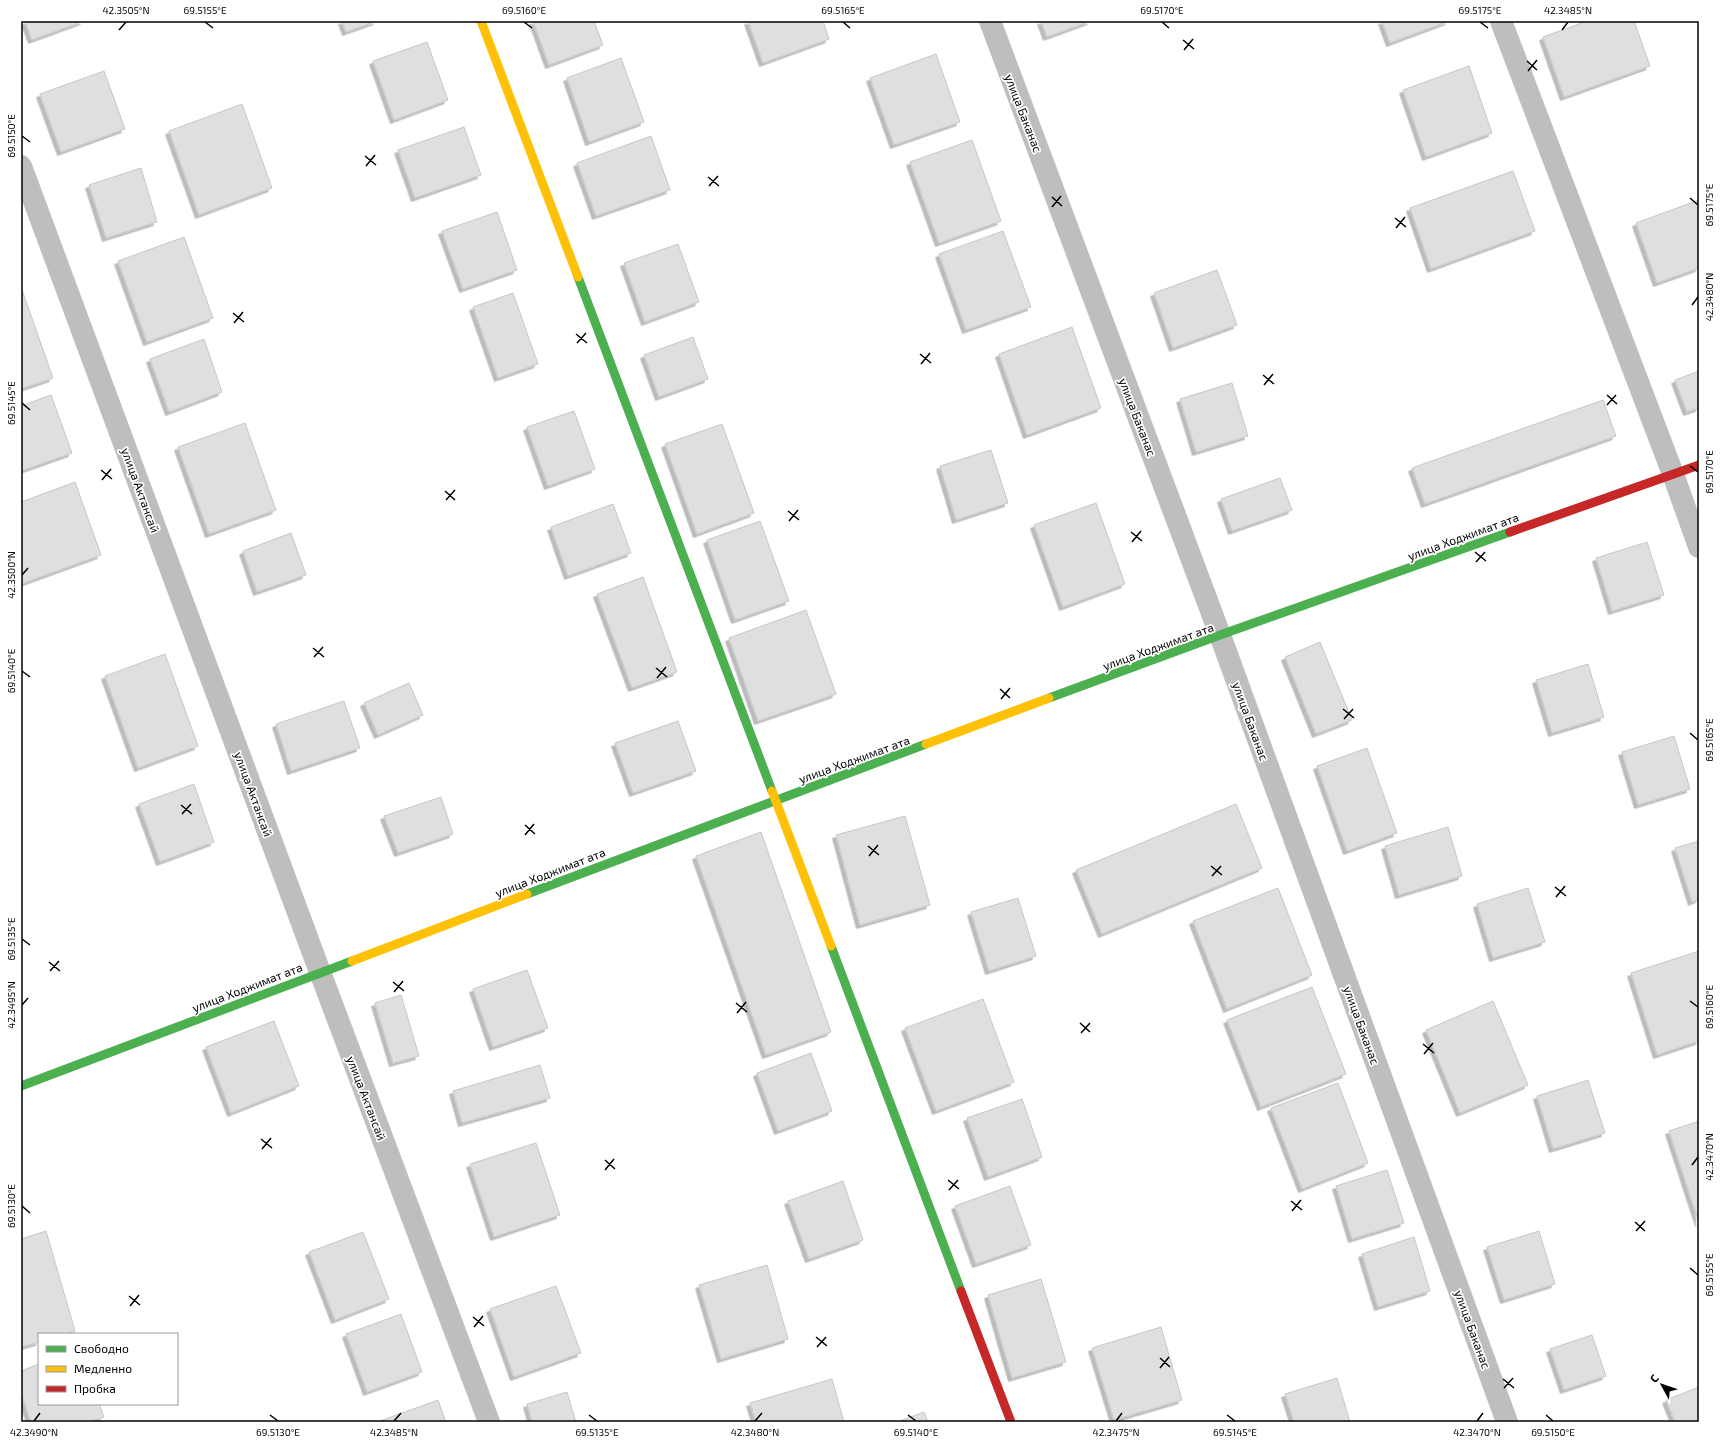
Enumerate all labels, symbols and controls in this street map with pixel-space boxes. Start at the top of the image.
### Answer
text: 42.3505°N [102,4,150,16]
text: 69.5155°E [183,4,227,16]
text: 69.5160°E [502,4,546,16]
text: 69.5165°E [821,4,865,16]
text: 69.5170°E [1140,4,1184,16]
text: 69.5175°E [1459,4,1502,16]
text: 42.3485°N [1544,4,1592,16]
street label: улица Баканас [1002,72,1045,154]
text: 69.5150°E [5,114,17,158]
text: 69.5175°E [1703,183,1715,226]
text: 42.3480°N [1703,273,1715,321]
street label: улица Баканас [1116,376,1159,458]
text: 69.5145°E [5,381,17,425]
street label: улица Актансай [118,446,163,535]
text: 69.5170°E [1703,450,1715,494]
street label: улица Ходжимат ата [1406,509,1521,564]
text: 42.3500°N [5,551,17,599]
street label: улица Ходжимат ата [1101,619,1216,674]
text: 69.5140°E [5,648,17,693]
street label: улица Баканас [1229,680,1272,763]
text: 69.5165°E [1703,718,1715,762]
street label: улица Ходжимат ата [797,732,912,787]
street label: улица Актансай [231,750,276,839]
street label: улица Ходжимат ата [493,845,607,900]
text: 69.5135°E [5,917,17,961]
street label: улица Ходжимат ата [190,960,304,1015]
text: 42.3495°N [5,981,17,1029]
street label: улица Баканас [1340,984,1383,1067]
text: 69.5160°E [1703,985,1715,1029]
street label: улица Актансай [344,1054,390,1142]
text: 42.3470°N [1703,1133,1715,1181]
text: 69.5130°E [5,1184,17,1228]
text: 69.5155°E [1703,1253,1715,1297]
street label: улица Баканас [1451,1288,1494,1371]
legend [38,1333,178,1405]
text: Свободно [74,1341,129,1355]
text: Медленно [74,1361,132,1375]
north arrow [1642,1365,1682,1405]
text: С [1647,1371,1661,1385]
text: Пробка [74,1381,116,1395]
text: 42.3490°N [10,1426,58,1438]
text: 69.5130°E [256,1426,300,1438]
text: 42.3485°N [370,1426,418,1438]
text: 69.5135°E [575,1426,619,1438]
text: 42.3480°N [731,1426,779,1438]
text: 69.5140°E [894,1426,939,1438]
text: 42.3475°N [1093,1426,1139,1438]
text: 69.5145°E [1213,1426,1257,1438]
text: 42.3470°N [1453,1426,1501,1438]
text: 69.5150°E [1531,1426,1575,1438]

